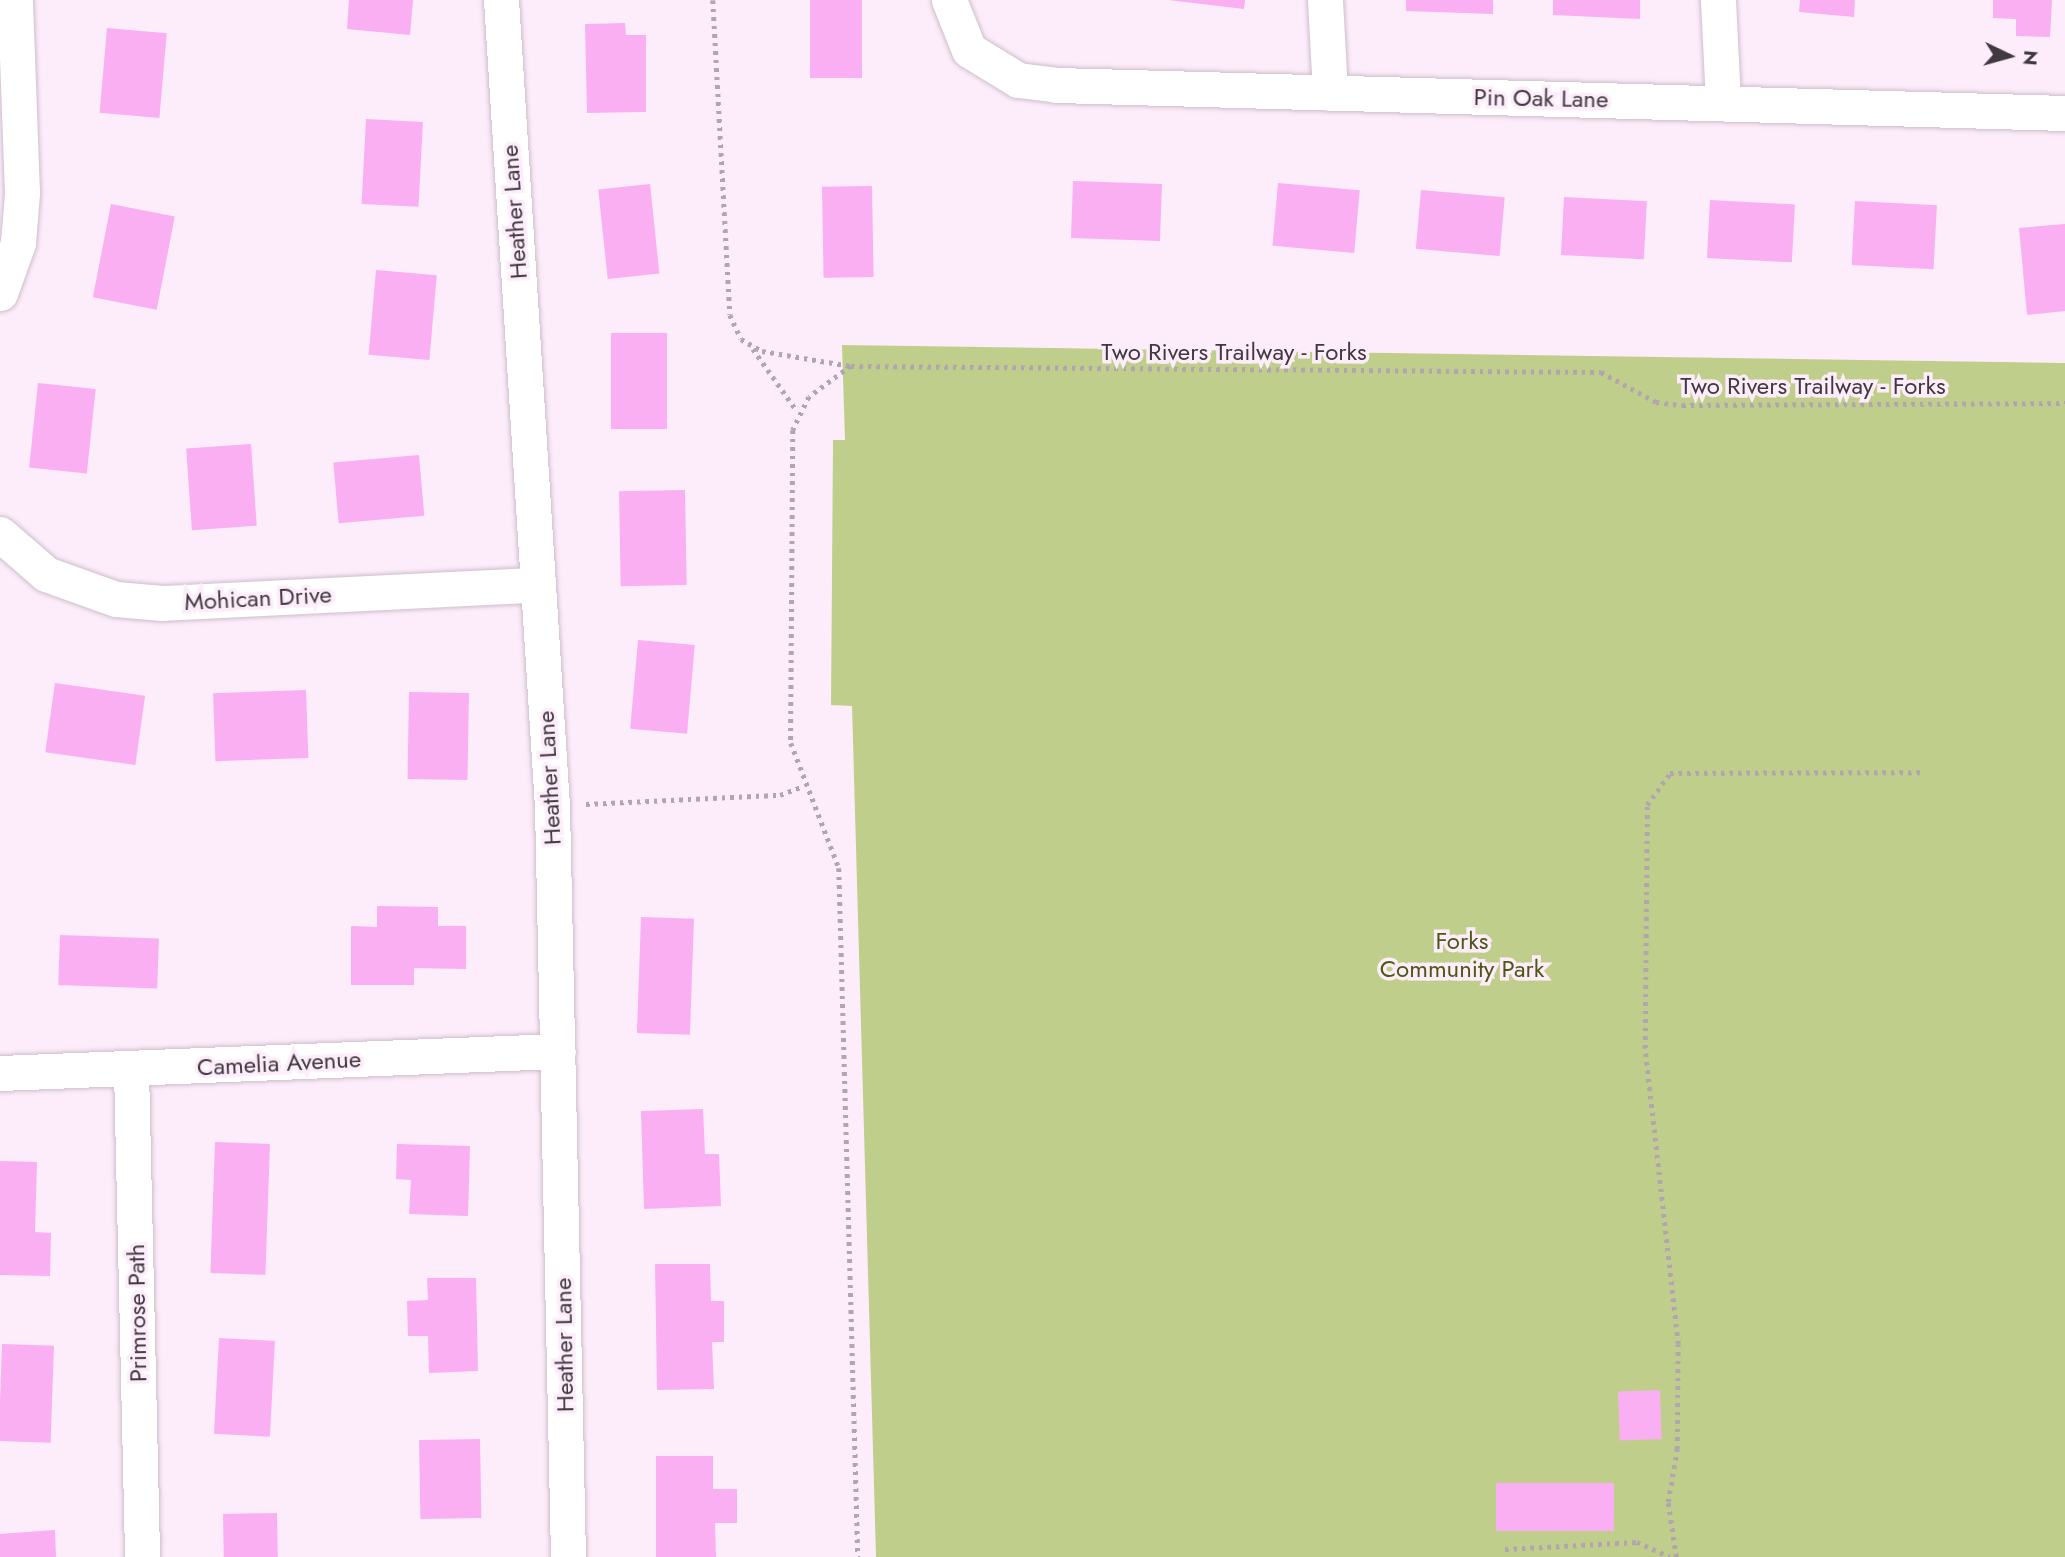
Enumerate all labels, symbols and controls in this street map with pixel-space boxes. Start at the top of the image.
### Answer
north arrow [1974,21,2044,91]
text: N [2016,49,2045,67]
street label: Pin Oak Lane [1473,82,1609,114]
street label: Heather Lane [495,144,533,280]
street label: Two Rivers Trailway - Forks [1101,338,1367,366]
street label: Two Rivers Trailway - Forks [1680,372,1946,400]
street label: Mohican Drive [184,580,332,616]
street label: Heather Lane [531,710,567,846]
park label: Forks Community Park [1380,927,1544,983]
street label: Camelia Avenue [196,1044,362,1082]
street label: Primrose Path [121,1244,153,1382]
street label: Heather Lane [548,1277,580,1413]

